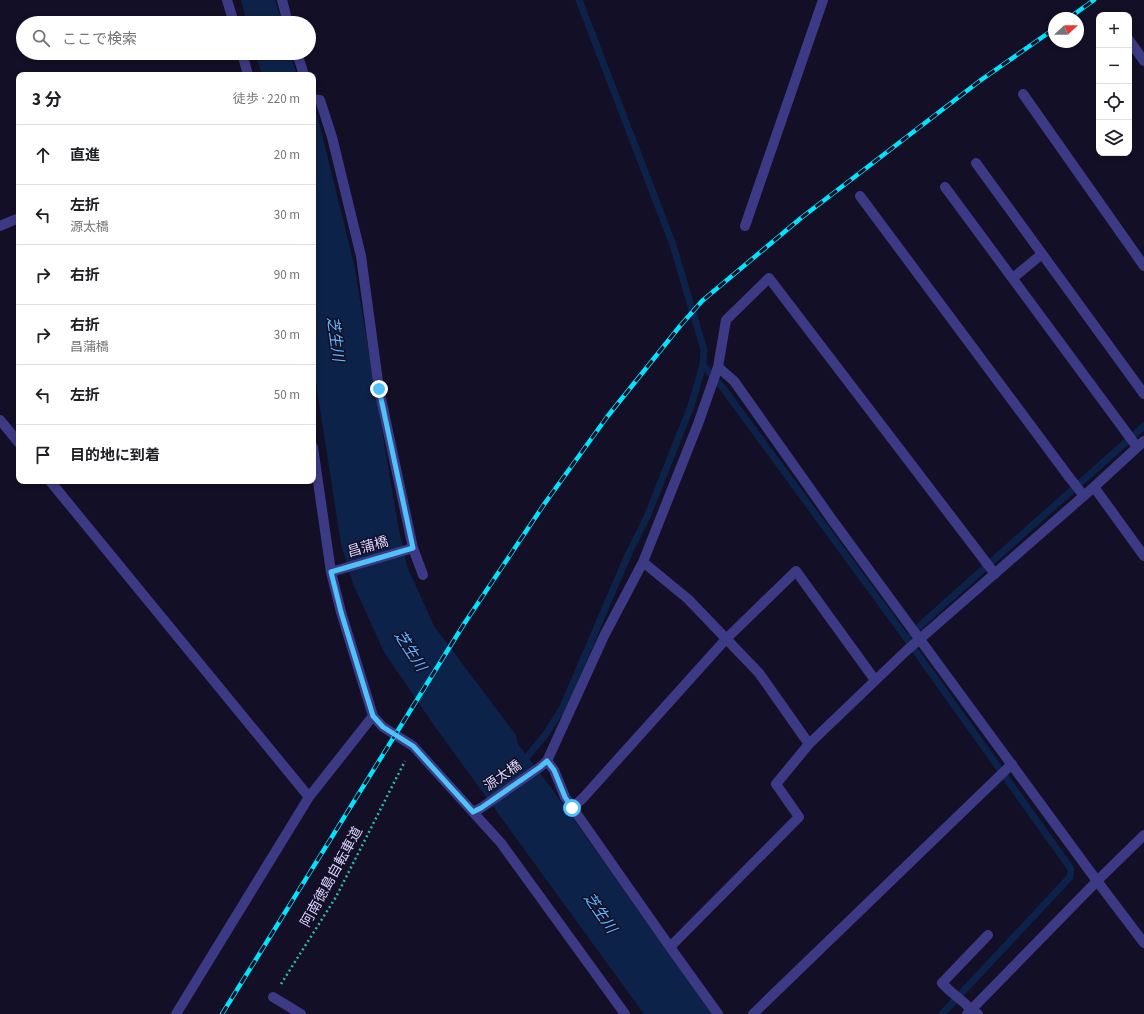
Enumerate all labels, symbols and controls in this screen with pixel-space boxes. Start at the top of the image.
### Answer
north arrow [1048,12,1084,48]
map controls [1096,12,1132,156]
button: + [1096,12,1132,48]
search box [16,16,316,60]
icon: search [30,27,52,49]
text: ここで検索 [62,29,137,50]
button: − [1096,48,1132,84]
button: locate [1096,84,1132,120]
text: 3 分 [32,88,61,112]
text: 徒歩 · 220 m [233,90,300,108]
button: layers [1096,120,1132,156]
icon: ahead [32,144,54,166]
text: 直進 [70,145,100,166]
text: 20 m [274,146,300,164]
text: 左折 [70,195,100,216]
icon: left [32,204,54,226]
text: 30 m [274,206,300,224]
text: 源太橋 [70,218,109,236]
icon: right [32,264,54,286]
text: 右折 [70,265,100,286]
text: 90 m [274,266,300,284]
text: 右折 [70,315,100,336]
water label: 芝生川 [321,315,349,365]
icon: right [32,324,54,346]
text: 30 m [274,326,300,344]
text: 昌蒲橋 [70,338,109,356]
route end [370,380,388,398]
icon: left [32,384,54,406]
text: 左折 [70,385,100,406]
text: 50 m [274,386,300,404]
icon: arrive [32,444,54,466]
text: 目的地に到着 [70,445,160,466]
street label: 昌蒲橋 [345,532,391,562]
water label: 芝生川 [389,626,432,677]
street label: 源太橋 [480,756,526,796]
route start [563,799,581,817]
street label: 阿南徳島自転車道 [296,823,368,931]
water label: 芝生川 [578,889,623,939]

